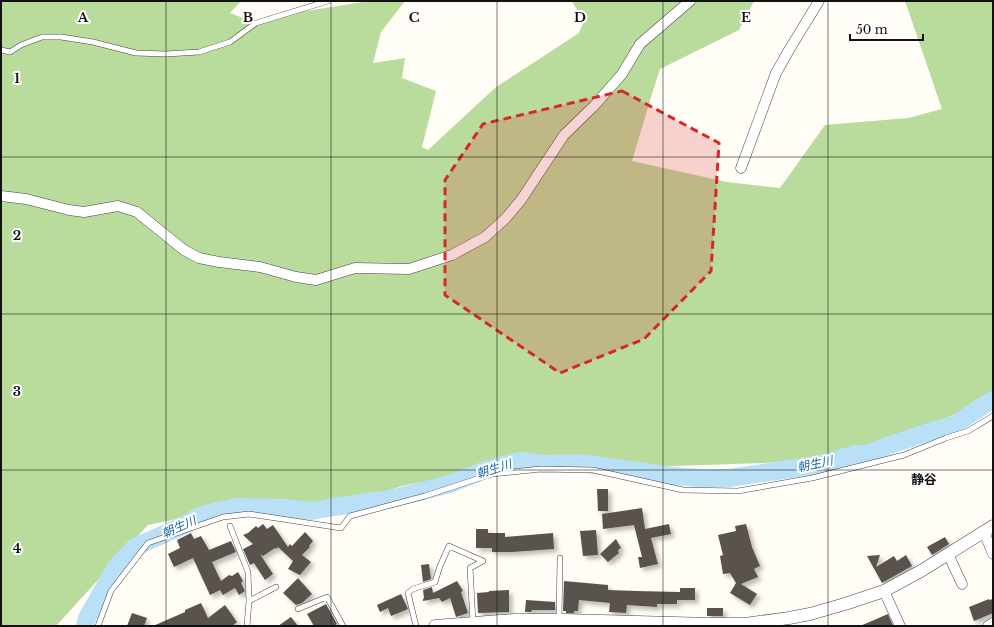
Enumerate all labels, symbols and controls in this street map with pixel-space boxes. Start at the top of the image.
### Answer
text: A [77,9,89,26]
text: B [243,9,253,26]
text: C [409,9,420,26]
text: D [574,9,586,26]
text: E [741,9,751,26]
scale bar [850,16,923,42]
text: 50 m [856,22,888,37]
text: 1 [14,70,20,87]
text: 2 [13,227,21,244]
text: 3 [13,383,21,400]
water label: 朝生川 [796,452,836,475]
water label: 朝生川 [474,455,515,481]
district label: 静谷 [911,471,937,488]
water label: 朝生川 [159,512,200,541]
text: 4 [13,540,22,557]

